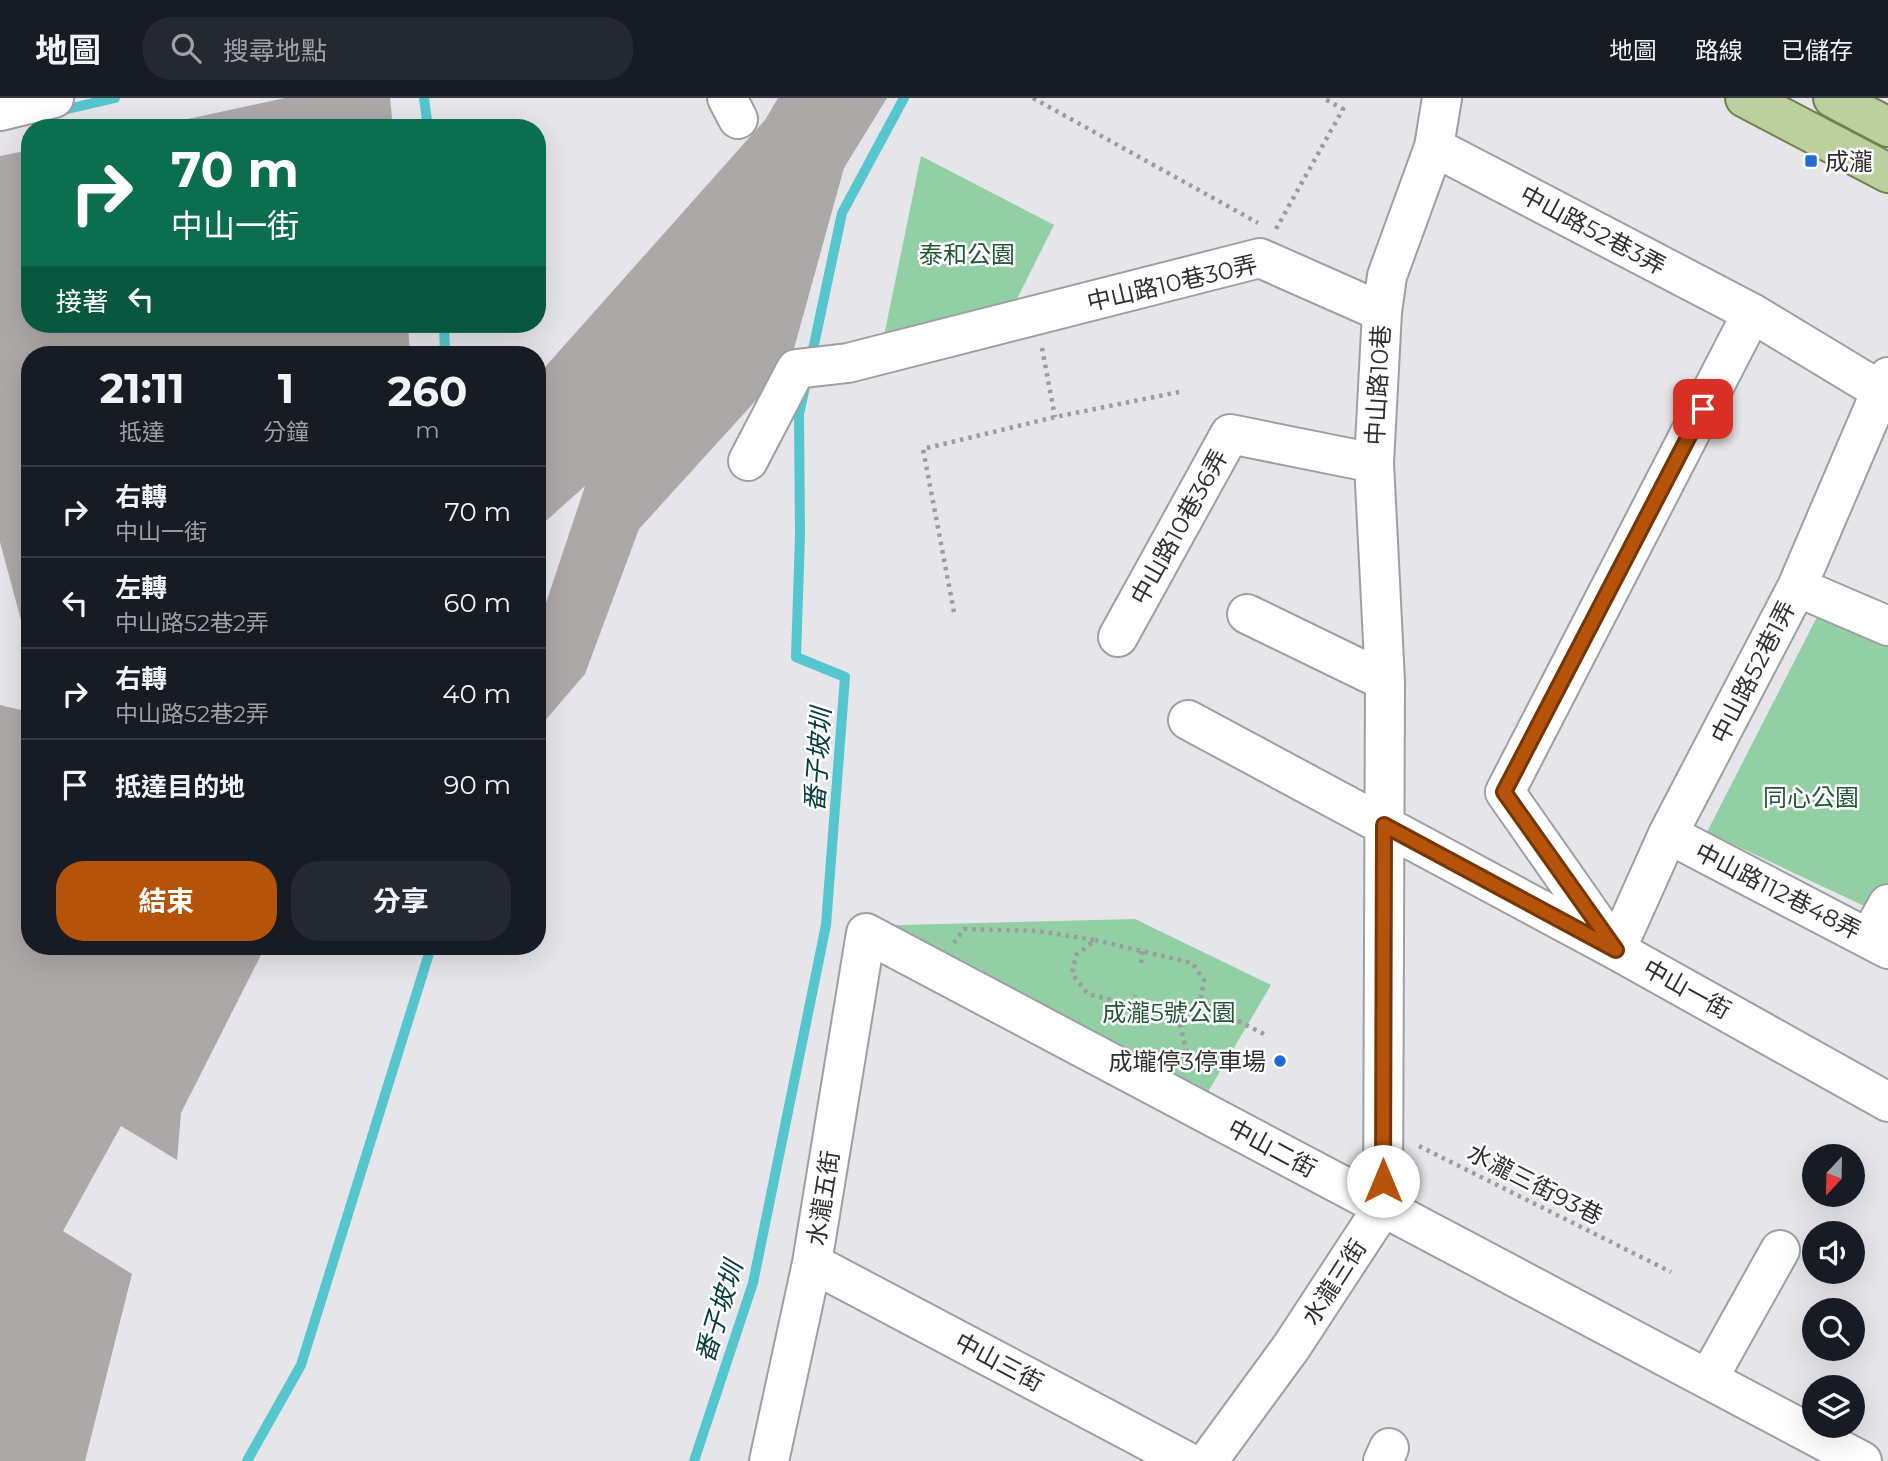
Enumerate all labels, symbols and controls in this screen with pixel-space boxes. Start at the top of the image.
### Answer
search box [143,17,633,80]
icon: search [167,29,205,67]
text: 地圖 [35,30,101,70]
text: 搜尋地點 [223,35,327,67]
text: 地圖 [1609,36,1657,65]
text: 路線 [1695,36,1743,65]
text: 已儲存 [1781,36,1853,65]
text: 70 m [171,140,299,199]
icon: right [56,147,147,238]
place label: 成瀧 [1825,147,1873,176]
marker: 成瀧 [1803,153,1819,169]
street label: 中山路52巷3弄 [1515,179,1671,281]
text: 中山一街 [171,206,299,245]
park label: 泰和公園 [919,240,1015,269]
street label: 中山路10巷30弄 [1084,249,1260,317]
icon: left [122,280,160,318]
text: 接著 [56,286,108,318]
street label: 中山路10巷 [1360,324,1396,446]
text: 21:11 [99,362,185,414]
text: 1 [278,362,294,414]
text: 260 [388,365,468,417]
pin [1673,379,1733,439]
icon: arrive [1684,390,1722,428]
text: m [415,416,440,444]
text: 抵達 [119,418,165,446]
text: 分鐘 [263,418,309,446]
street label: 中山路10巷36弄 [1124,444,1234,610]
text: 右轉 [115,481,167,513]
icon: right [56,493,94,531]
text: 70 m [445,496,511,528]
text: 中山一街 [115,518,207,546]
text: 左轉 [115,572,167,604]
icon: left [56,584,94,622]
text: 60 m [444,587,511,619]
street label: 中山路52巷1弄 [1705,596,1801,748]
text: 中山路52巷2弄 [115,609,269,637]
text: 右轉 [115,663,167,695]
icon: right [56,675,94,713]
text: 40 m [442,678,511,710]
text: 中山路52巷2弄 [115,700,269,728]
water label: 番子坡圳 [798,703,838,813]
icon: arrive [56,766,94,804]
text: 90 m [444,769,511,801]
text: 抵達目的地 [115,771,245,803]
park label: 同心公園 [1763,783,1859,812]
street label: 中山路112巷48弄 [1690,837,1866,945]
button: 結束 [56,861,277,941]
button: 分享 [291,861,511,941]
street label: 中山一街 [1638,953,1736,1025]
park label: 成瀧5號公園 [1102,998,1236,1027]
place label: 成壠停3停車場 [1108,1047,1266,1076]
marker: 成壠停3停車場 [1272,1053,1288,1069]
street label: 中山二街 [1223,1113,1321,1183]
street label: 水瀧三街93巷 [1463,1138,1607,1230]
position arrow [1346,1144,1420,1218]
north arrow [1802,1144,1866,1208]
map controls [1802,1144,1865,1438]
street label: 水瀧五街 [801,1148,845,1248]
button: sound [1802,1221,1865,1284]
street label: 水瀧三街 [1296,1234,1372,1330]
water label: 番子坡圳 [688,1254,751,1366]
button: search [1802,1298,1865,1361]
street label: 中山三街 [950,1327,1048,1397]
button: layers [1802,1375,1865,1438]

